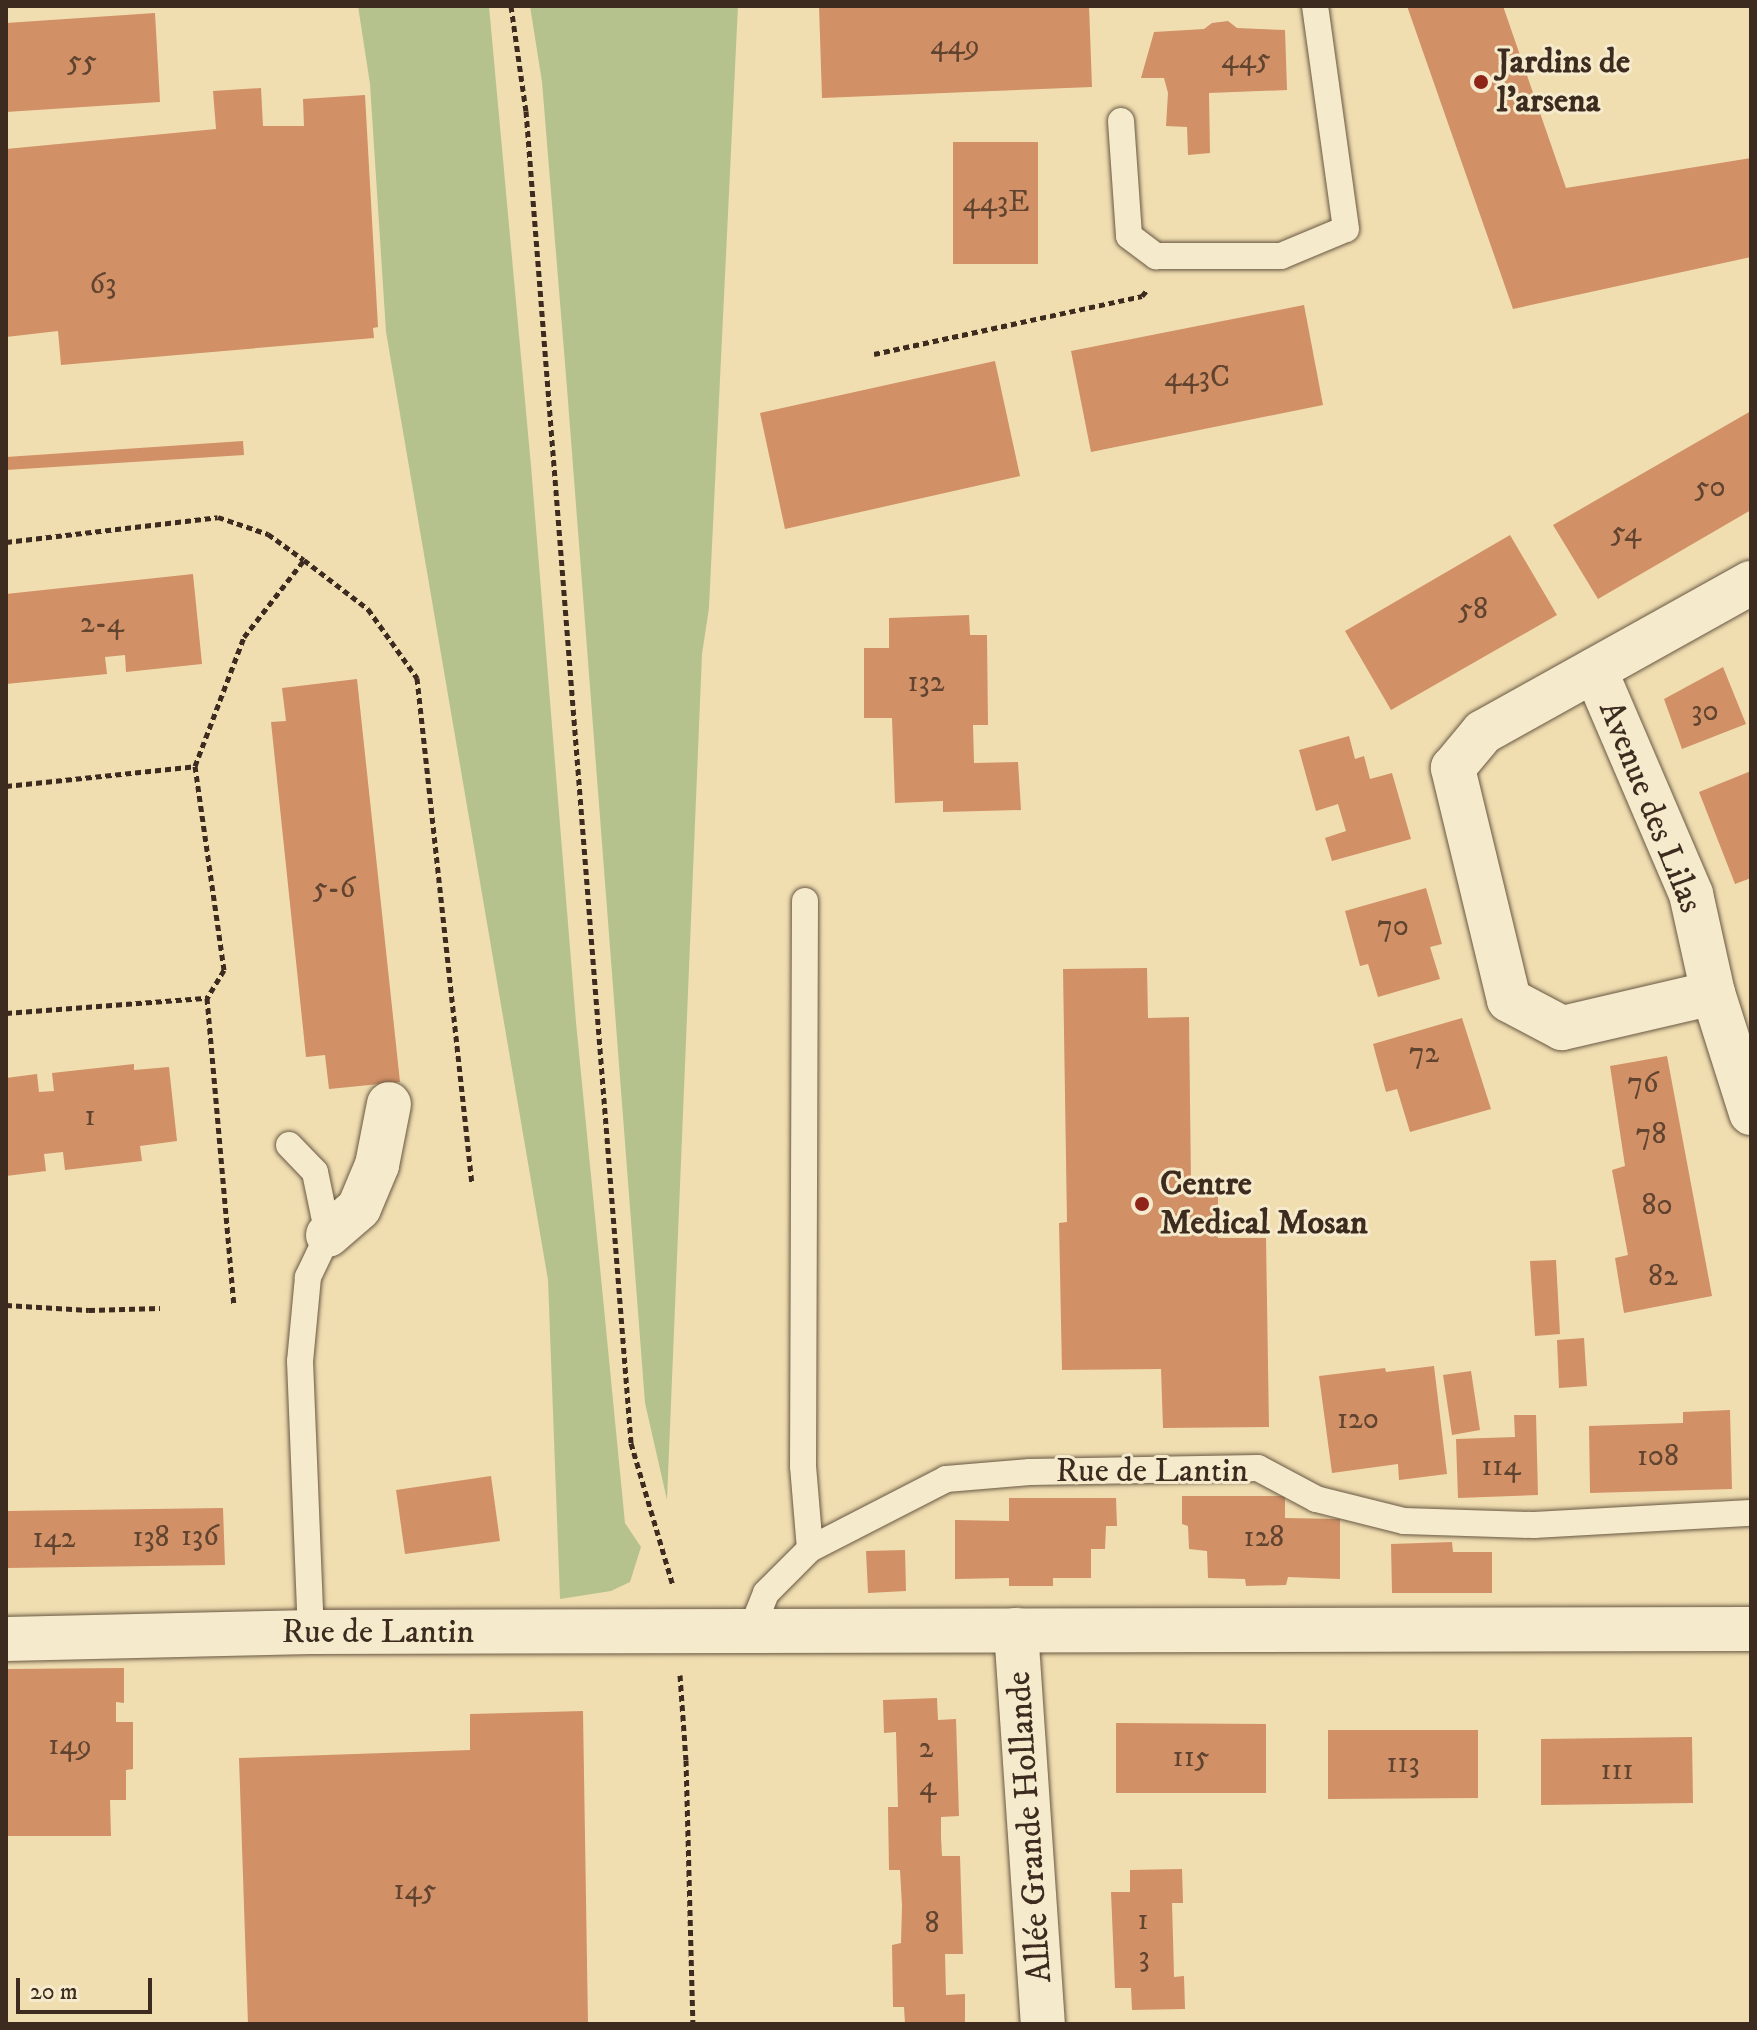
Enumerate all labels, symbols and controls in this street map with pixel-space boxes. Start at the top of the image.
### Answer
house number: 449 [930,28,980,64]
house number: 445 [1221,42,1271,78]
place label: Jardins de l'arsena [1497,42,1630,122]
house number: 55 [67,44,97,80]
marker: Jardins de l'arsena [1472,73,1490,91]
house number: 443E [963,185,1029,221]
house number: 63 [90,267,116,303]
house number: 443C [1164,360,1230,396]
house number: 50 [1694,470,1726,506]
house number: 54 [1611,515,1641,551]
house number: 58 [1458,592,1488,628]
house number: 2-4 [80,606,124,642]
house number: 132 [908,665,944,701]
house number: 30 [1691,694,1719,730]
street label: Avenue des Lilas [1589,695,1711,919]
house number: 5-6 [313,871,355,907]
house number: 70 [1377,909,1409,945]
house number: 72 [1409,1036,1439,1072]
house number: 76 [1627,1066,1659,1102]
house number: 1 [84,1099,96,1135]
house number: 78 [1636,1117,1666,1153]
place label: Centre Medical Mosan [1160,1164,1368,1244]
house number: 80 [1641,1188,1673,1224]
marker: Centre Medical Mosan [1131,1193,1153,1215]
house number: 82 [1648,1259,1678,1295]
house number: 120 [1337,1402,1379,1438]
house number: 108 [1637,1439,1679,1475]
house number: 114 [1481,1449,1521,1485]
street label: Rue de Lantin [1056,1452,1248,1492]
house number: 136 [181,1519,219,1555]
house number: 138 [132,1520,170,1556]
house number: 128 [1244,1520,1284,1556]
house number: 142 [32,1521,76,1557]
street label: Rue de Lantin [282,1613,474,1653]
street label: Allée Grande Hollande [999,1670,1061,1984]
house number: 149 [48,1728,92,1764]
house number: 2 [919,1731,933,1767]
house number: 115 [1173,1740,1209,1776]
house number: 113 [1386,1746,1420,1782]
house number: 111 [1600,1753,1634,1789]
house number: 4 [919,1769,937,1805]
house number: 145 [393,1873,437,1909]
house number: 1 [1137,1903,1149,1939]
house number: 8 [924,1906,940,1942]
house number: 3 [1138,1940,1150,1976]
scale bar [20,1962,156,2012]
text: 20 m [30,1977,78,2007]

